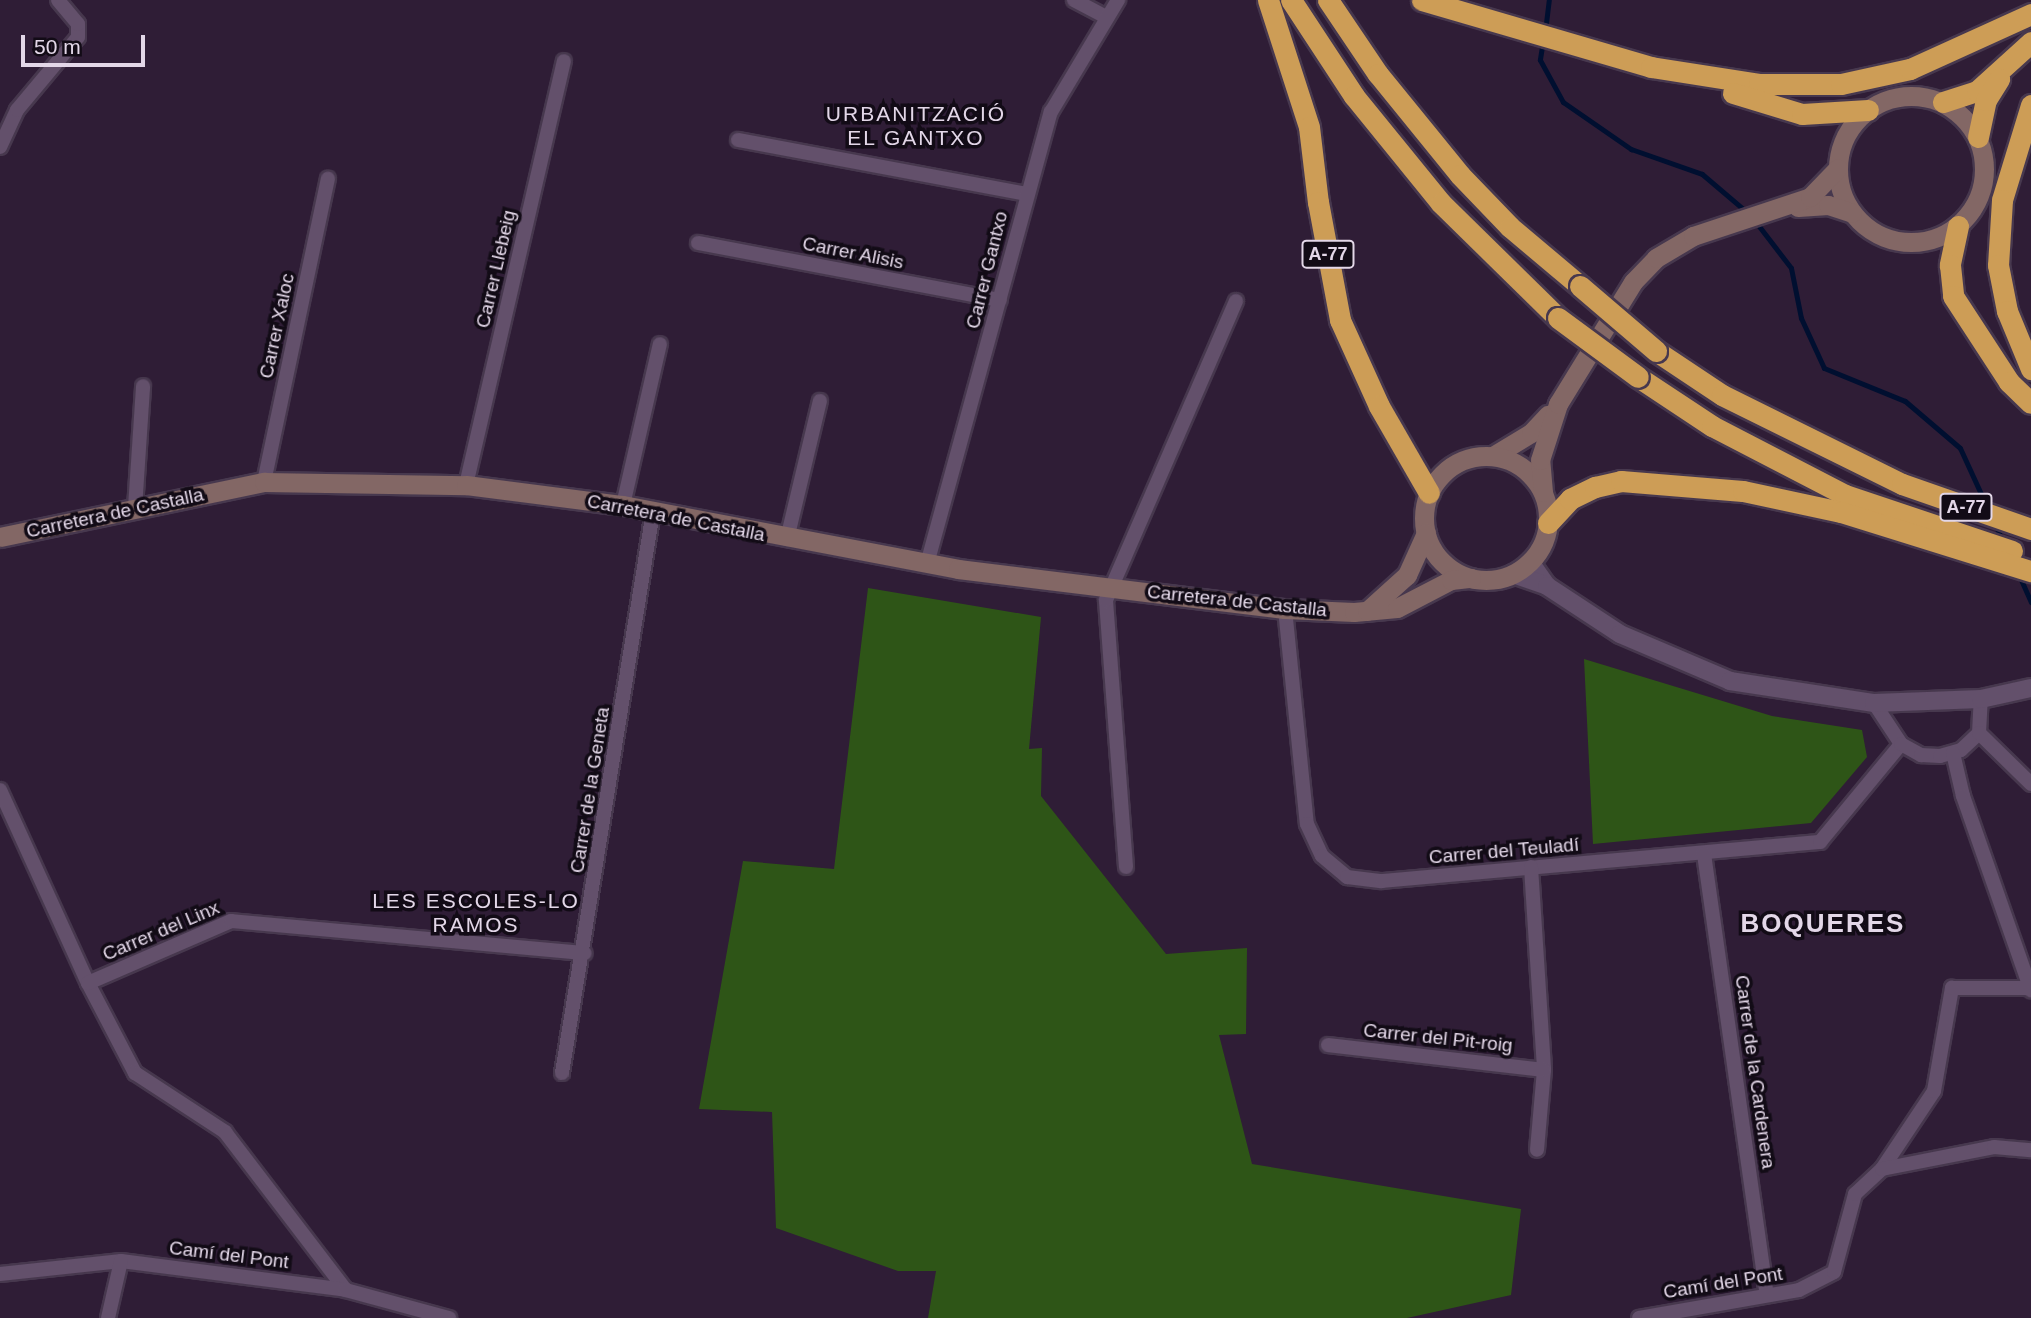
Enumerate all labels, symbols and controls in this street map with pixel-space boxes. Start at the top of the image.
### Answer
scale bar [24,21,149,65]
text: 50 m [34,35,81,58]
district label: URBANITZACIÓ EL GANTXO [827,101,1005,151]
street label: Carrer Llebeig [471,208,521,330]
street label: Carrer Gantxo [961,209,1013,331]
street label: Carrer Alisis [800,232,906,274]
road number: A-77 [1300,240,1356,268]
street label: Carrer Xaloc [255,271,299,381]
street label: Carretera de Castalla [24,483,206,543]
street label: Carretera de Castalla [585,490,767,546]
road number: A-77 [1938,492,1994,522]
street label: Carretera de Castalla [1146,580,1328,622]
street label: Carrer de la Geneta [566,705,614,875]
street label: Carrer del Teuladí [1428,833,1580,869]
district label: LES ESCOLES-LO RAMOS [374,888,578,938]
street label: Carrer del Linx [99,896,223,966]
district label: BOQUERES [1742,908,1904,940]
street label: Carrer de la Cardenera [1730,974,1780,1170]
street label: Carrer del Pit-roig [1362,1019,1514,1057]
street label: Camí del Pont [168,1236,290,1274]
street label: Camí del Pont [1662,1262,1784,1304]

